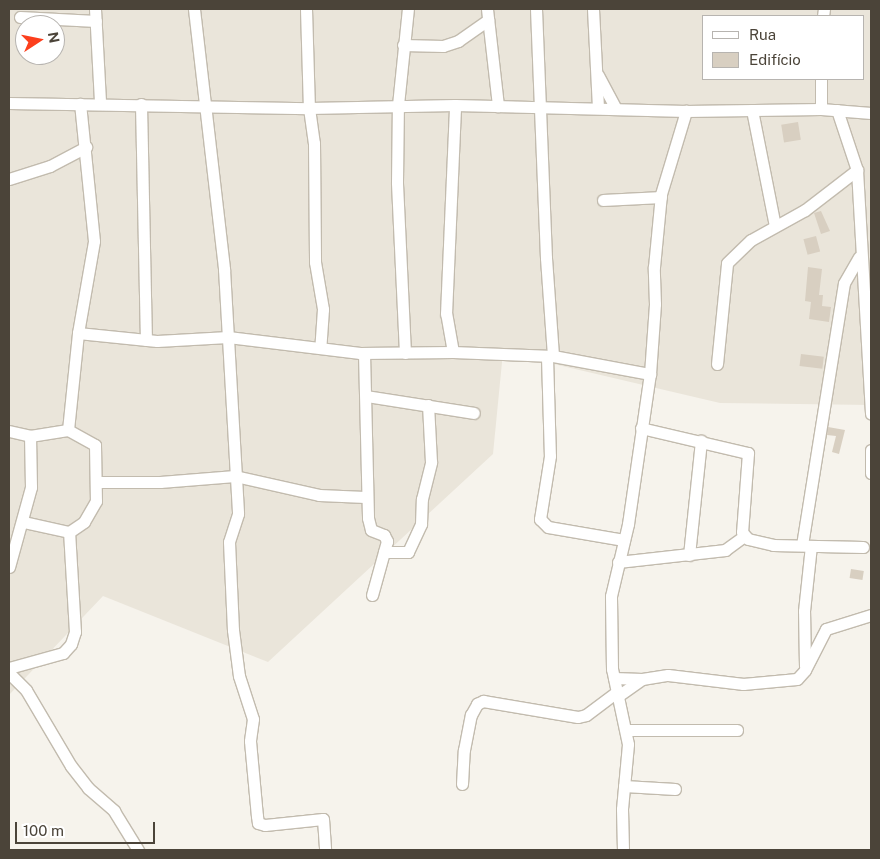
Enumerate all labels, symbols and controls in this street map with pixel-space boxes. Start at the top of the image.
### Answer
north arrow [15,15,65,65]
legend [702,15,865,80]
text: Rua [749,26,776,43]
text: N [45,30,63,44]
text: Edifício [749,51,801,68]
scale bar [18,812,158,844]
text: 100 m [23,822,64,839]

